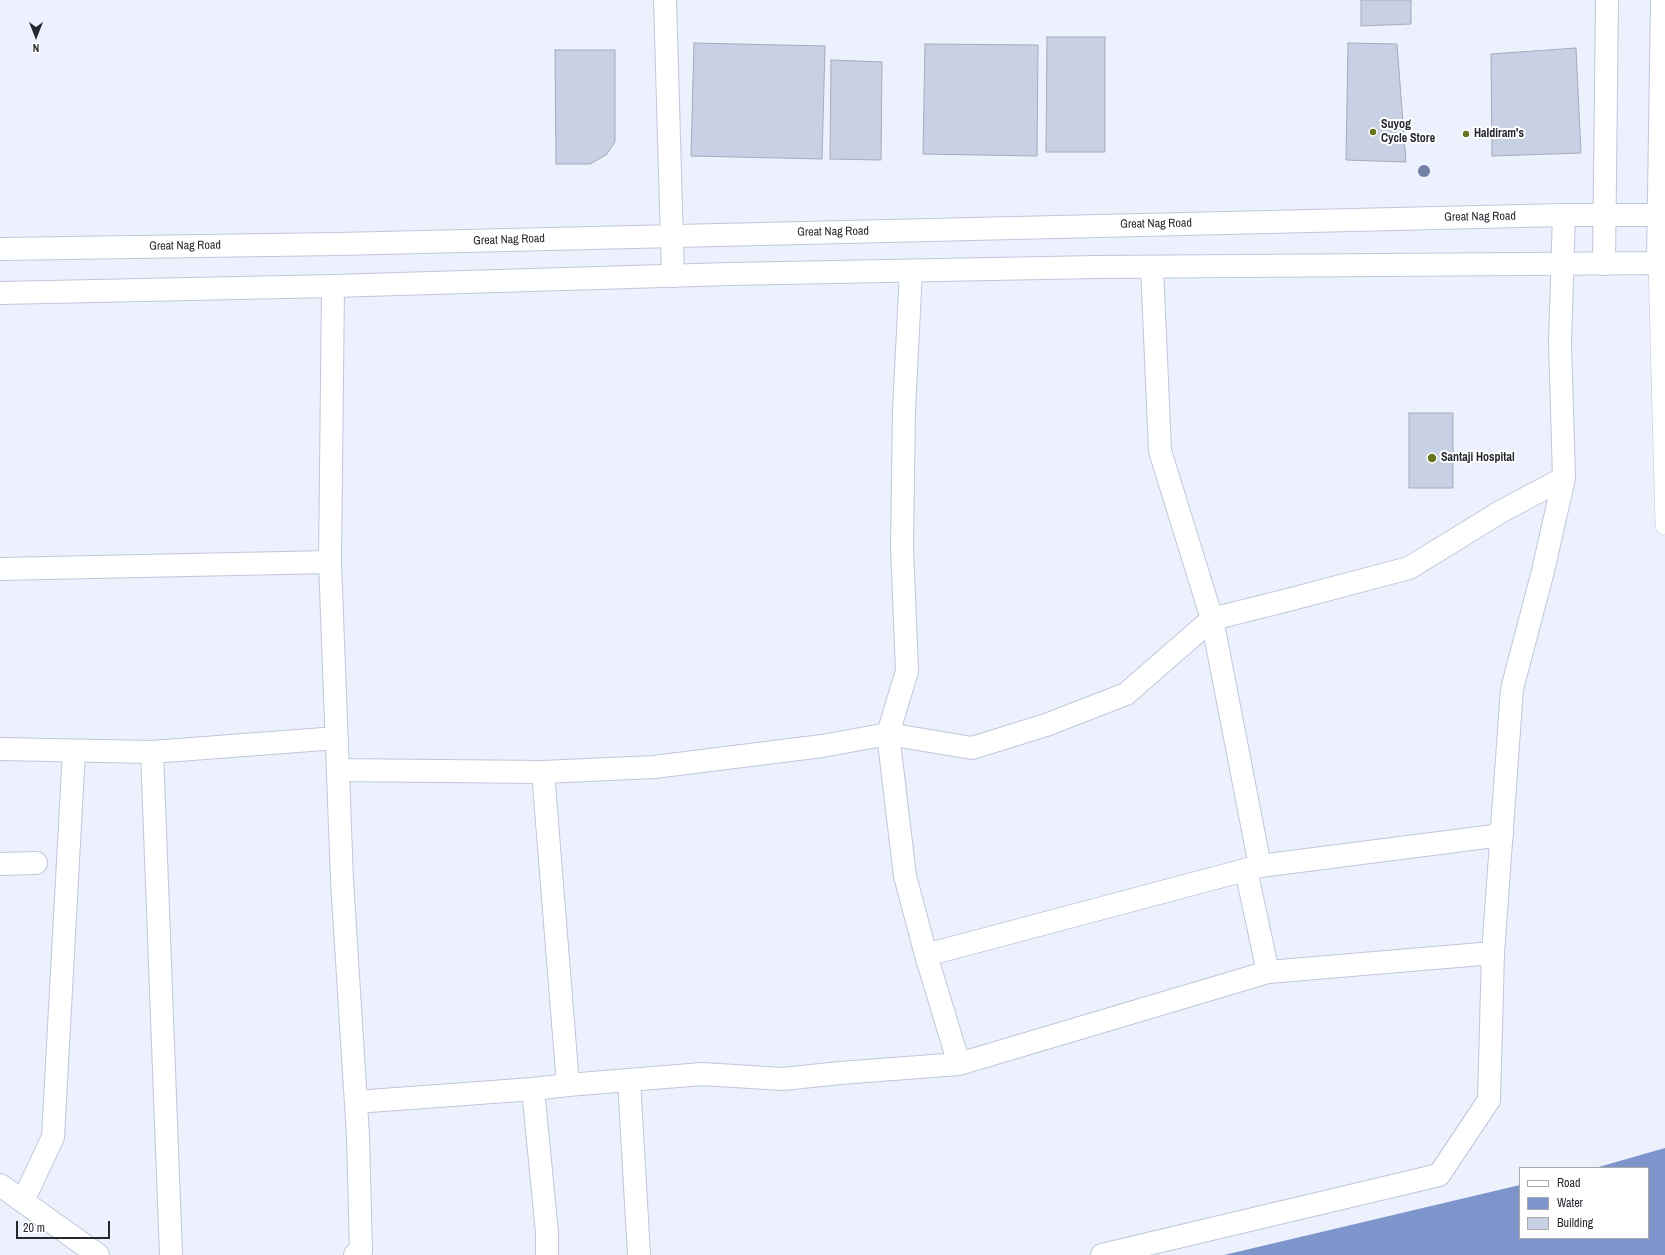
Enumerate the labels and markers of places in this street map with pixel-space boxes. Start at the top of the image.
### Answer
place label: Suyog Cycle Store [1381,118,1435,146]
marker: Suyog Cycle Store [1368,127,1378,137]
place label: Haldiram's [1474,127,1524,141]
marker: Haldiram's [1461,129,1471,139]
place label: Santaji Hospital [1441,451,1515,465]
marker: Santaji Hospital [1426,452,1438,464]

